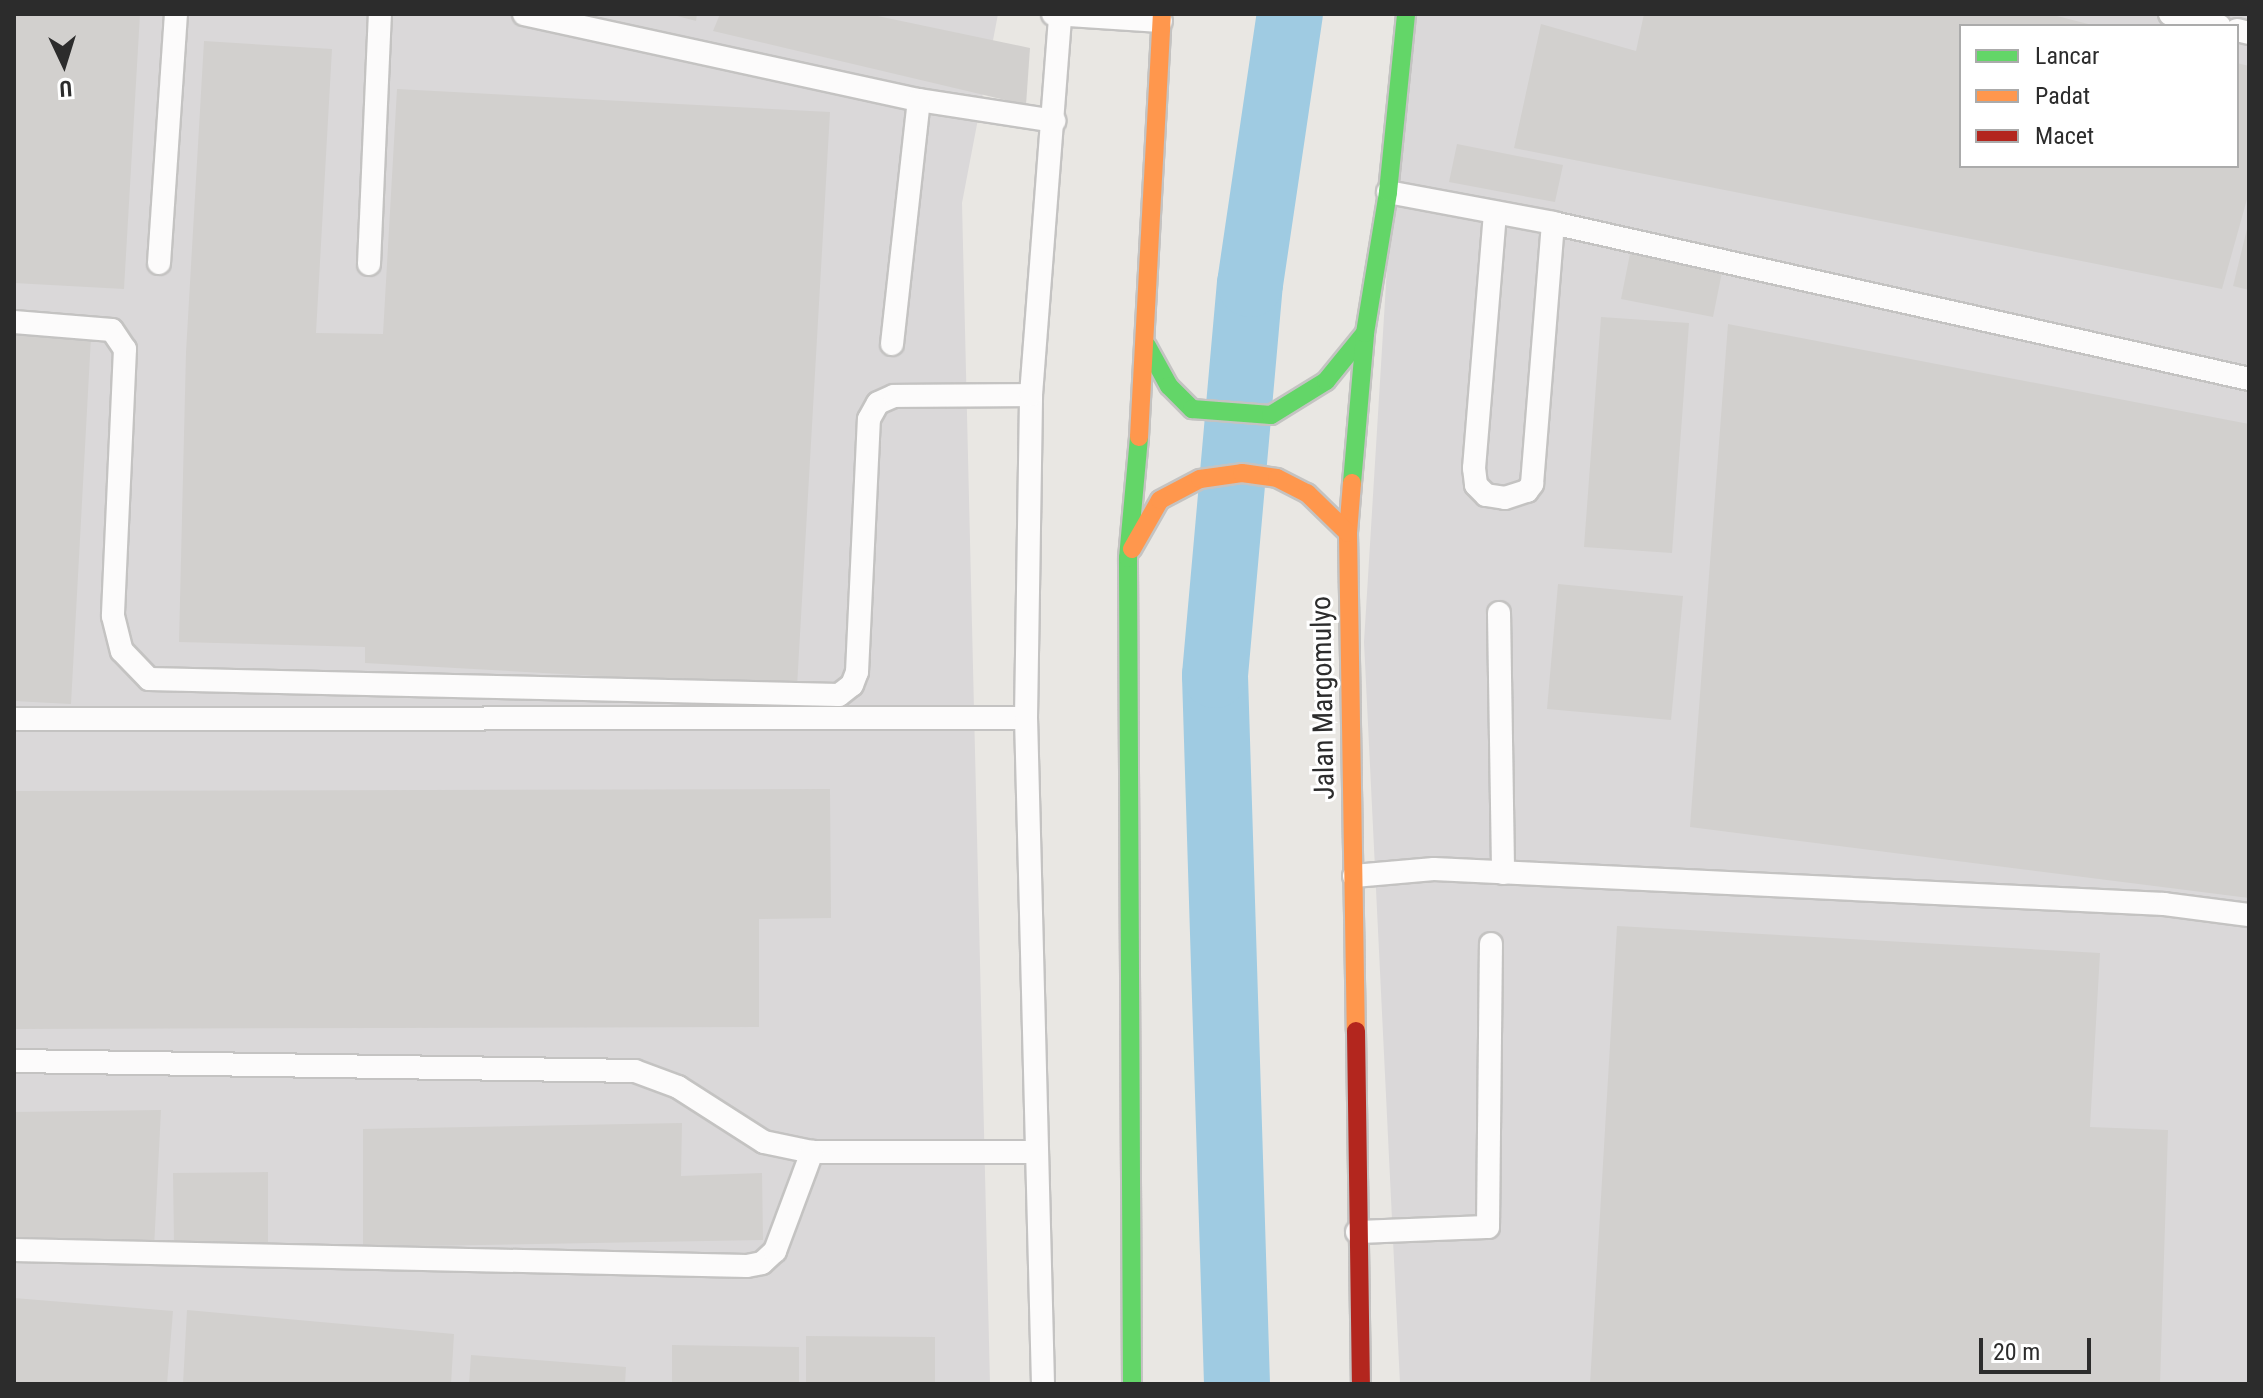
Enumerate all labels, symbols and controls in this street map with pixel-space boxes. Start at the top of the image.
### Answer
north arrow [24,24,104,104]
legend [1959,24,2239,168]
text: Lancar [2035,42,2099,70]
text: U [59,76,73,101]
text: Padat [2035,82,2090,110]
text: Macet [2035,122,2094,150]
street label: Jalan Margomulyo [1304,596,1342,800]
scale bar [1983,1322,2095,1372]
text: 20 m [1993,1338,2040,1366]

